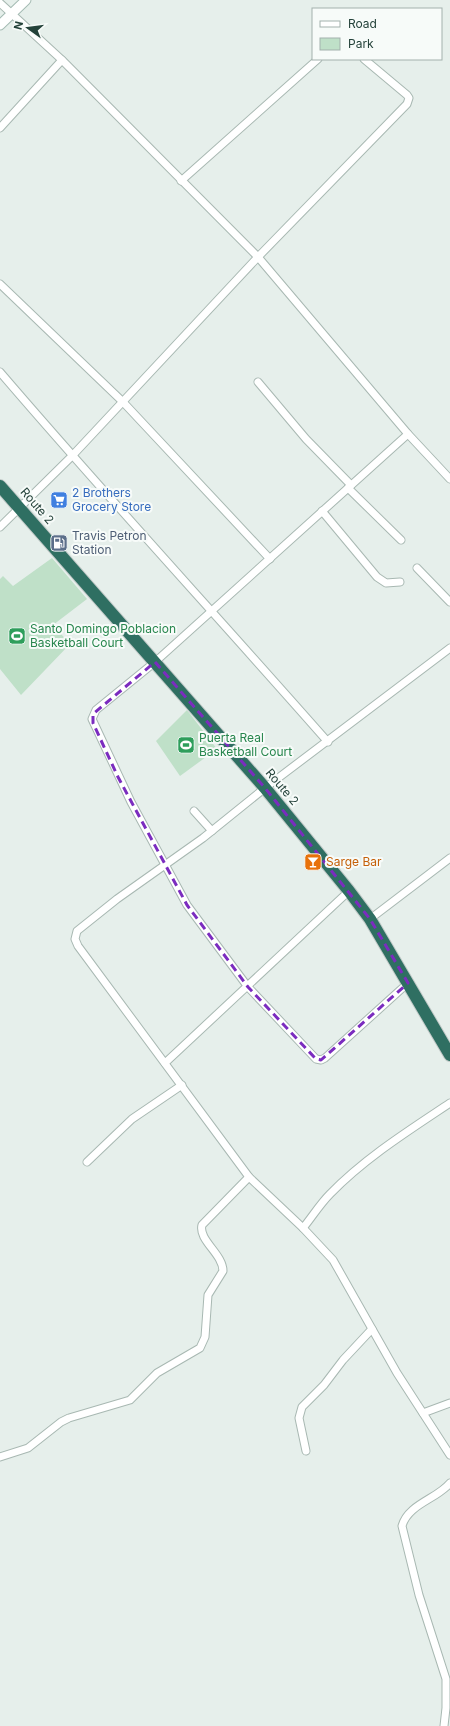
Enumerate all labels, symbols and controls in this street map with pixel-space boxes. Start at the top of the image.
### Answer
north arrow [8,8,48,48]
legend [312,8,442,60]
text: Road [348,16,377,31]
text: N [10,20,26,31]
text: Park [348,36,374,51]
street label: Route 2 [17,484,57,527]
place label: 2 Brothers Grocery Store [72,485,151,514]
supermarket icon: 2 Brothers Grocery Store [49,490,69,510]
place label: Travis Petron Station [72,528,147,557]
fuel station icon: Travis Petron Station [49,533,69,553]
place label: Santo Domingo Poblacion Basketball Court [30,621,176,650]
sports icon: Santo Domingo Poblacion Basketball Court [7,626,27,646]
place label: Puerta Real Basketball Court [199,730,292,759]
sports icon: Puerta Real Basketball Court [176,735,196,755]
street label: Route 2 [263,765,302,808]
bar icon: Sarge Bar [303,852,323,872]
place label: Sarge Bar [326,854,382,869]

